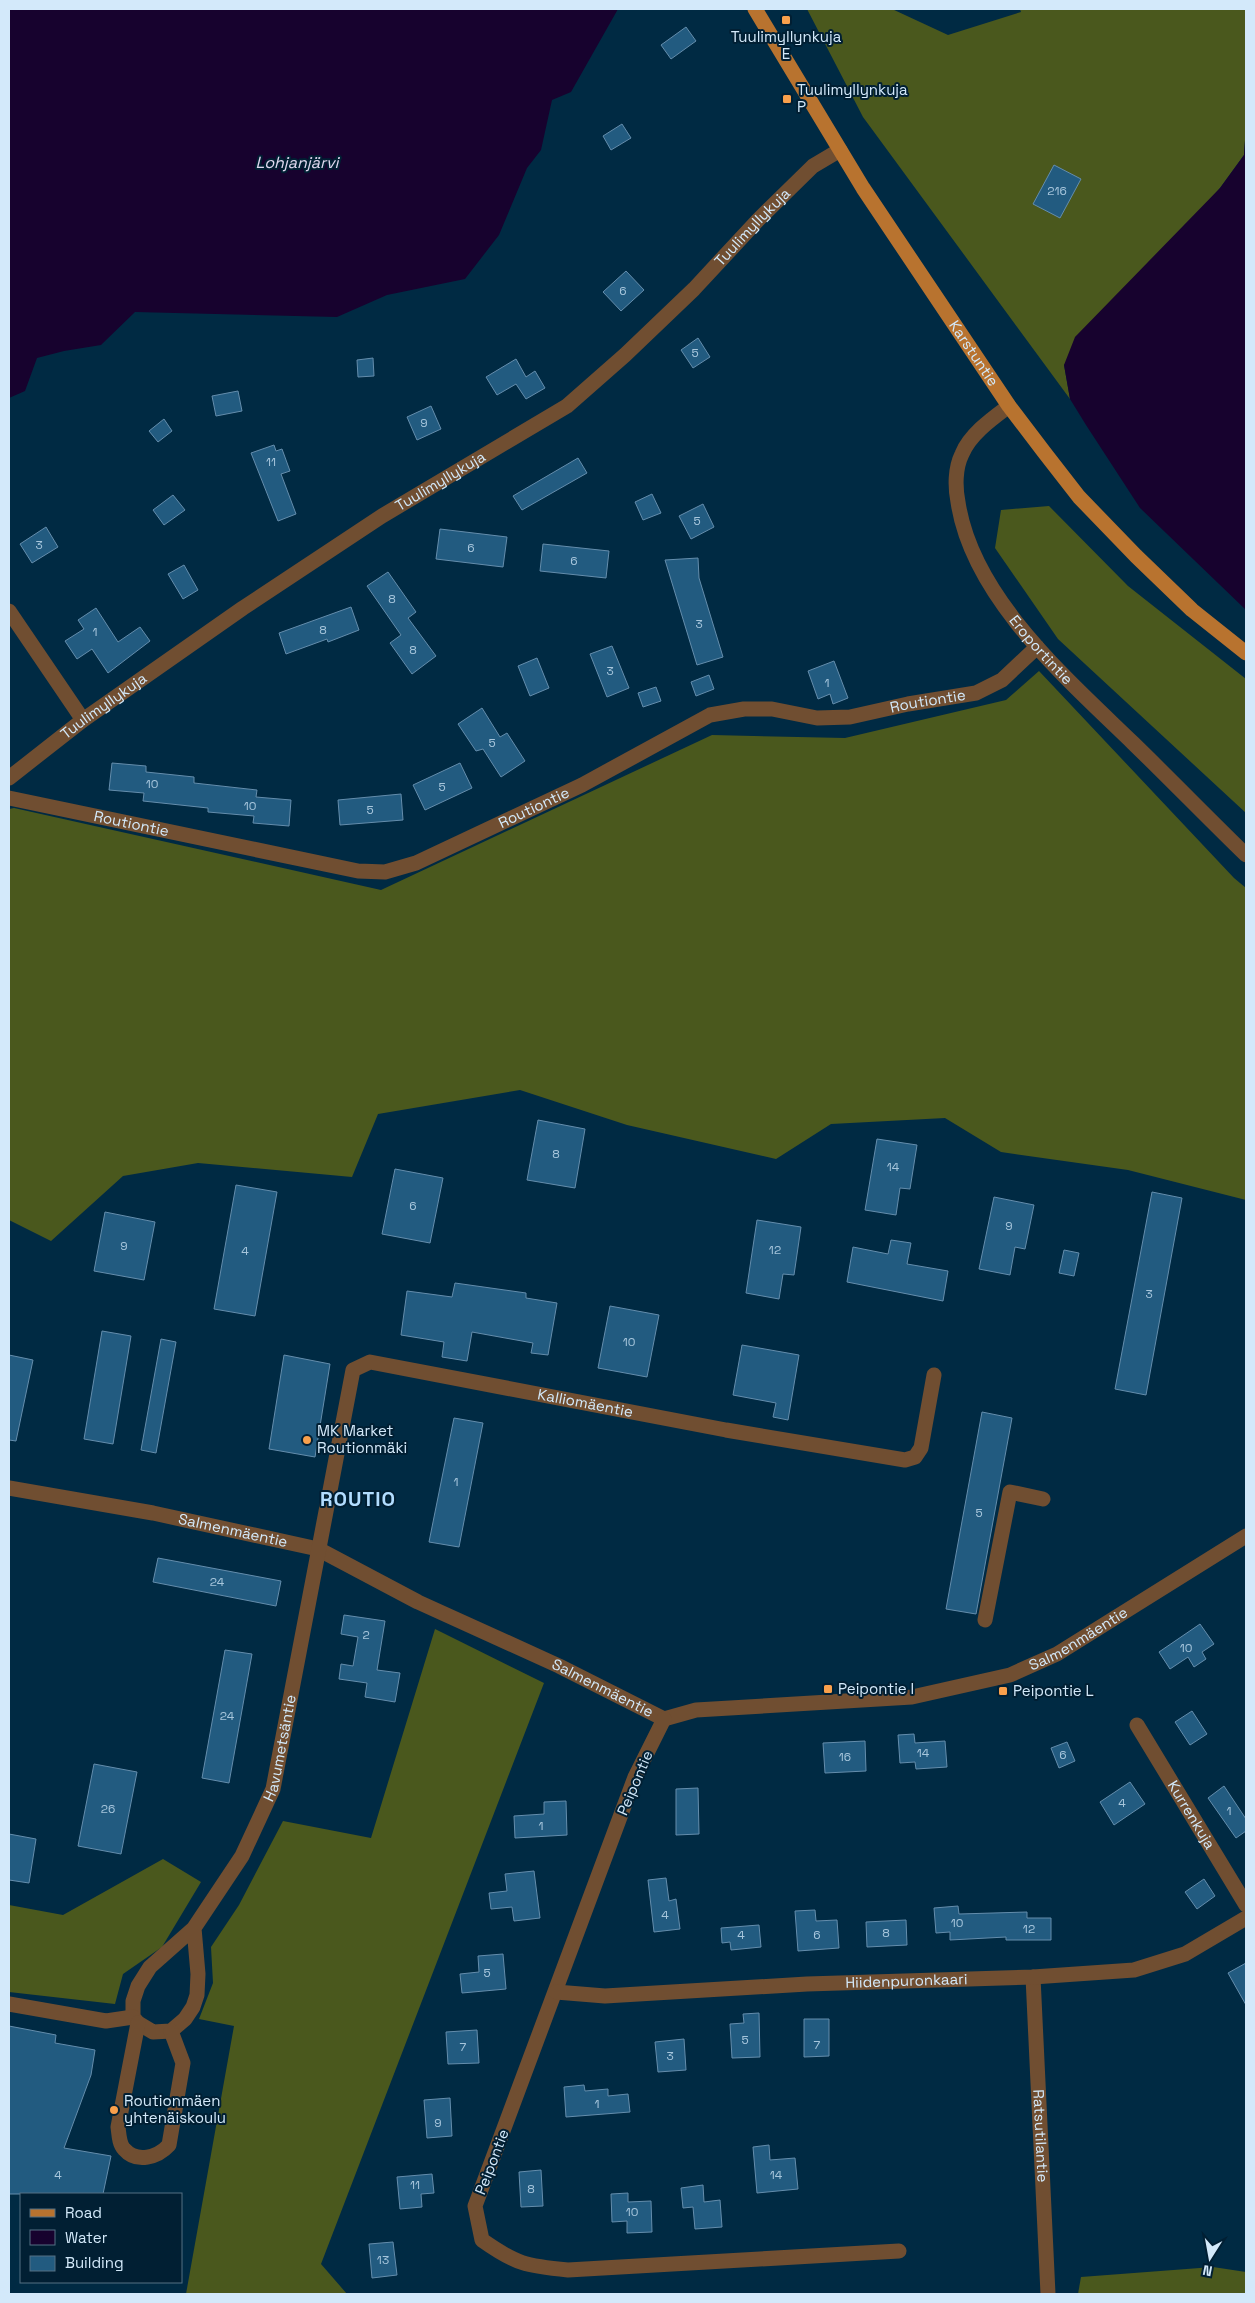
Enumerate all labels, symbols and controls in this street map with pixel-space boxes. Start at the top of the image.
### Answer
marker: Tuulimyllynkuja E [780,14,792,26]
place label: Tuulimyllynkuja E [731,27,842,63]
place label: Tuulimyllynkuja P [797,80,908,116]
marker: Tuulimyllynkuja P [781,93,793,105]
water label: Lohjanjärvi [255,152,341,173]
street label: Tuulimyllykuja [710,183,794,270]
house number: 216 [1047,183,1067,199]
house number: 6 [619,283,627,299]
street label: Karstuntie [945,316,1003,390]
house number: 5 [691,345,699,361]
house number: 9 [420,415,428,431]
street label: Tuulimyllykuja [392,447,489,515]
house number: 11 [266,454,276,470]
house number: 5 [693,513,701,529]
house number: 3 [35,537,43,553]
house number: 6 [467,540,475,556]
house number: 6 [570,553,578,569]
house number: 8 [388,591,396,607]
street label: Eroportintie [1005,611,1077,688]
house number: 3 [695,616,703,632]
house number: 8 [319,622,327,638]
house number: 1 [92,624,98,640]
house number: 8 [409,642,417,658]
house number: 3 [606,663,614,679]
street label: Tuulimyllykuja [57,668,151,743]
house number: 1 [824,675,830,691]
street label: Routiontie [888,685,967,717]
house number: 5 [488,735,496,751]
house number: 10 [146,776,158,792]
house number: 5 [438,779,446,795]
street label: Routiontie [495,782,572,832]
house number: 10 [244,798,256,814]
house number: 5 [366,802,374,818]
street label: Routiontie [92,806,171,840]
house number: 8 [552,1146,560,1162]
house number: 14 [887,1159,900,1175]
house number: 6 [409,1198,417,1214]
house number: 9 [1005,1218,1013,1234]
house number: 9 [120,1238,128,1254]
house number: 12 [769,1242,781,1258]
house number: 4 [241,1243,249,1259]
house number: 3 [1145,1286,1153,1302]
house number: 10 [623,1334,635,1350]
street label: Kalliomäentie [536,1384,635,1421]
place label: MK Market Routionmäki [317,1421,407,1457]
marker: MK Market Routionmäki [301,1434,313,1446]
house number: 1 [453,1474,459,1490]
district label: ROUTIO [320,1486,396,1512]
house number: 5 [975,1505,983,1521]
street label: Salmenmäentie [177,1509,290,1551]
house number: 24 [210,1574,225,1590]
street label: Salmenmäentie [1026,1602,1131,1674]
house number: 2 [362,1627,370,1643]
house number: 10 [1180,1640,1192,1656]
street label: Salmenmäentie [549,1654,657,1721]
place label: Peipontie I [838,1679,914,1698]
place label: Peipontie L [1013,1681,1094,1700]
marker: Peipontie I [822,1683,834,1695]
marker: Peipontie L [997,1685,1009,1697]
street label: Havumetsäntie [259,1693,300,1804]
house number: 24 [220,1708,235,1724]
house number: 14 [917,1745,930,1761]
street label: Peipontie [612,1747,657,1818]
house number: 6 [1059,1747,1067,1763]
house number: 16 [839,1749,851,1765]
street label: Kurrenkuja [1164,1777,1220,1853]
house number: 4 [1118,1795,1126,1811]
house number: 26 [101,1801,115,1817]
house number: 1 [1226,1803,1232,1819]
house number: 1 [538,1818,544,1834]
house number: 4 [661,1907,669,1923]
house number: 10 [951,1915,963,1931]
house number: 12 [1023,1921,1035,1937]
house number: 8 [882,1925,890,1941]
house number: 4 [737,1927,745,1943]
house number: 6 [813,1927,821,1943]
house number: 5 [483,1965,491,1981]
street label: Hiidenpuronkaari [845,1969,968,1992]
house number: 5 [741,2032,749,2048]
house number: 7 [814,2037,821,2053]
house number: 7 [460,2039,467,2055]
house number: 3 [666,2048,674,2064]
street label: Ratsutilantie [1029,2089,1053,2183]
place label: Routionmäen yhtenäiskoulu [124,2091,226,2127]
house number: 1 [594,2096,600,2112]
marker: Routionmäen yhtenäiskoulu [108,2104,120,2116]
house number: 9 [434,2115,442,2131]
street label: Peipontie [470,2126,513,2197]
house number: 4 [54,2167,62,2183]
house number: 14 [770,2167,783,2183]
house number: 11 [410,2177,420,2193]
house number: 8 [527,2181,535,2197]
legend [20,2193,182,2283]
text: Road [65,2203,102,2222]
house number: 10 [626,2204,638,2220]
text: Water [65,2228,108,2247]
north arrow [1185,2233,1235,2283]
house number: 13 [377,2252,389,2268]
text: Building [65,2253,124,2272]
text: N [1201,2261,1214,2280]

